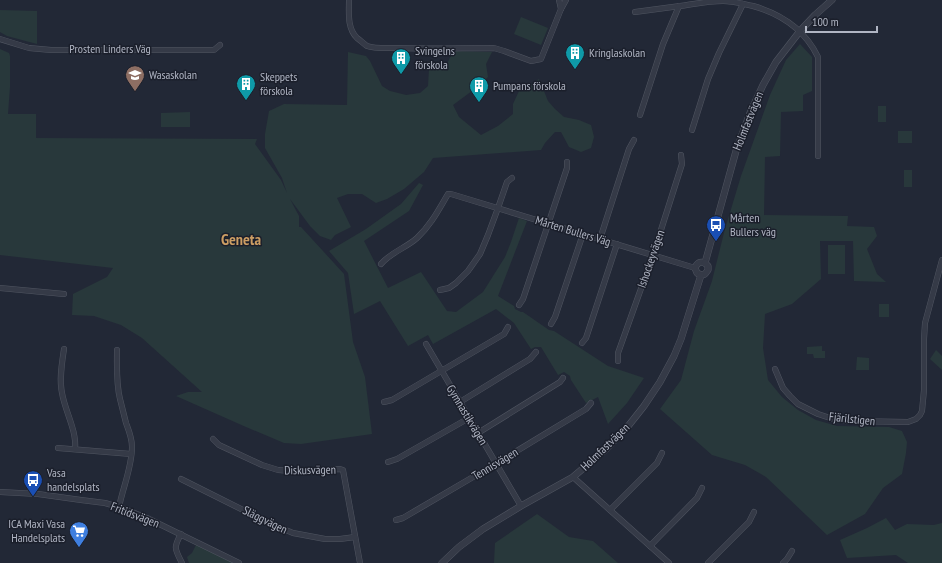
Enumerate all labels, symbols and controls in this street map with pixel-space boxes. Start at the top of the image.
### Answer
scale bar [806,8,877,34]
text: 100 m [812,14,839,29]
street label: Prosten Linders Väg [69,41,151,56]
building icon: Kringlaskolan [564,42,586,70]
place label: Svingelns förskola [415,43,455,72]
place label: Kringlaskolan [589,45,645,60]
building icon: Svingelns förskola [390,47,412,75]
school or university icon: Wasaskolan [124,64,146,92]
place label: Wasaskolan [149,67,197,82]
place label: Skeppets förskola [260,69,297,98]
building icon: Skeppets förskola [235,73,257,101]
building icon: Pumpans förskola [468,75,490,103]
place label: Pumpans förskola [493,78,566,93]
street label: Holmfastvägen [729,89,766,152]
place label: Mårten Bullers väg [730,210,776,239]
street label: Mårten Bullers Väg [534,212,613,249]
bus stop icon: Mårten Bullers väg [705,214,727,242]
street label: Ishockeyvägen [634,228,667,290]
district label: Geneta [221,229,261,249]
street label: Gymnastikvägen [444,382,491,448]
street label: Fjärilstigen [828,409,876,428]
street label: Holmfastvägen [577,420,632,474]
street label: Tennisvägen [469,444,521,483]
street label: Diskusvägen [284,462,336,477]
place label: Vasa handelsplats [46,465,100,494]
bus stop icon: Vasa handelsplats [22,469,44,497]
street label: Fritidsvägen [109,498,162,531]
street label: Släggvägen [240,502,290,537]
place label: ICA Maxi Vasa Handelsplats [8,516,65,545]
supermarket icon: ICA Maxi Vasa Handelsplats [68,520,90,548]

